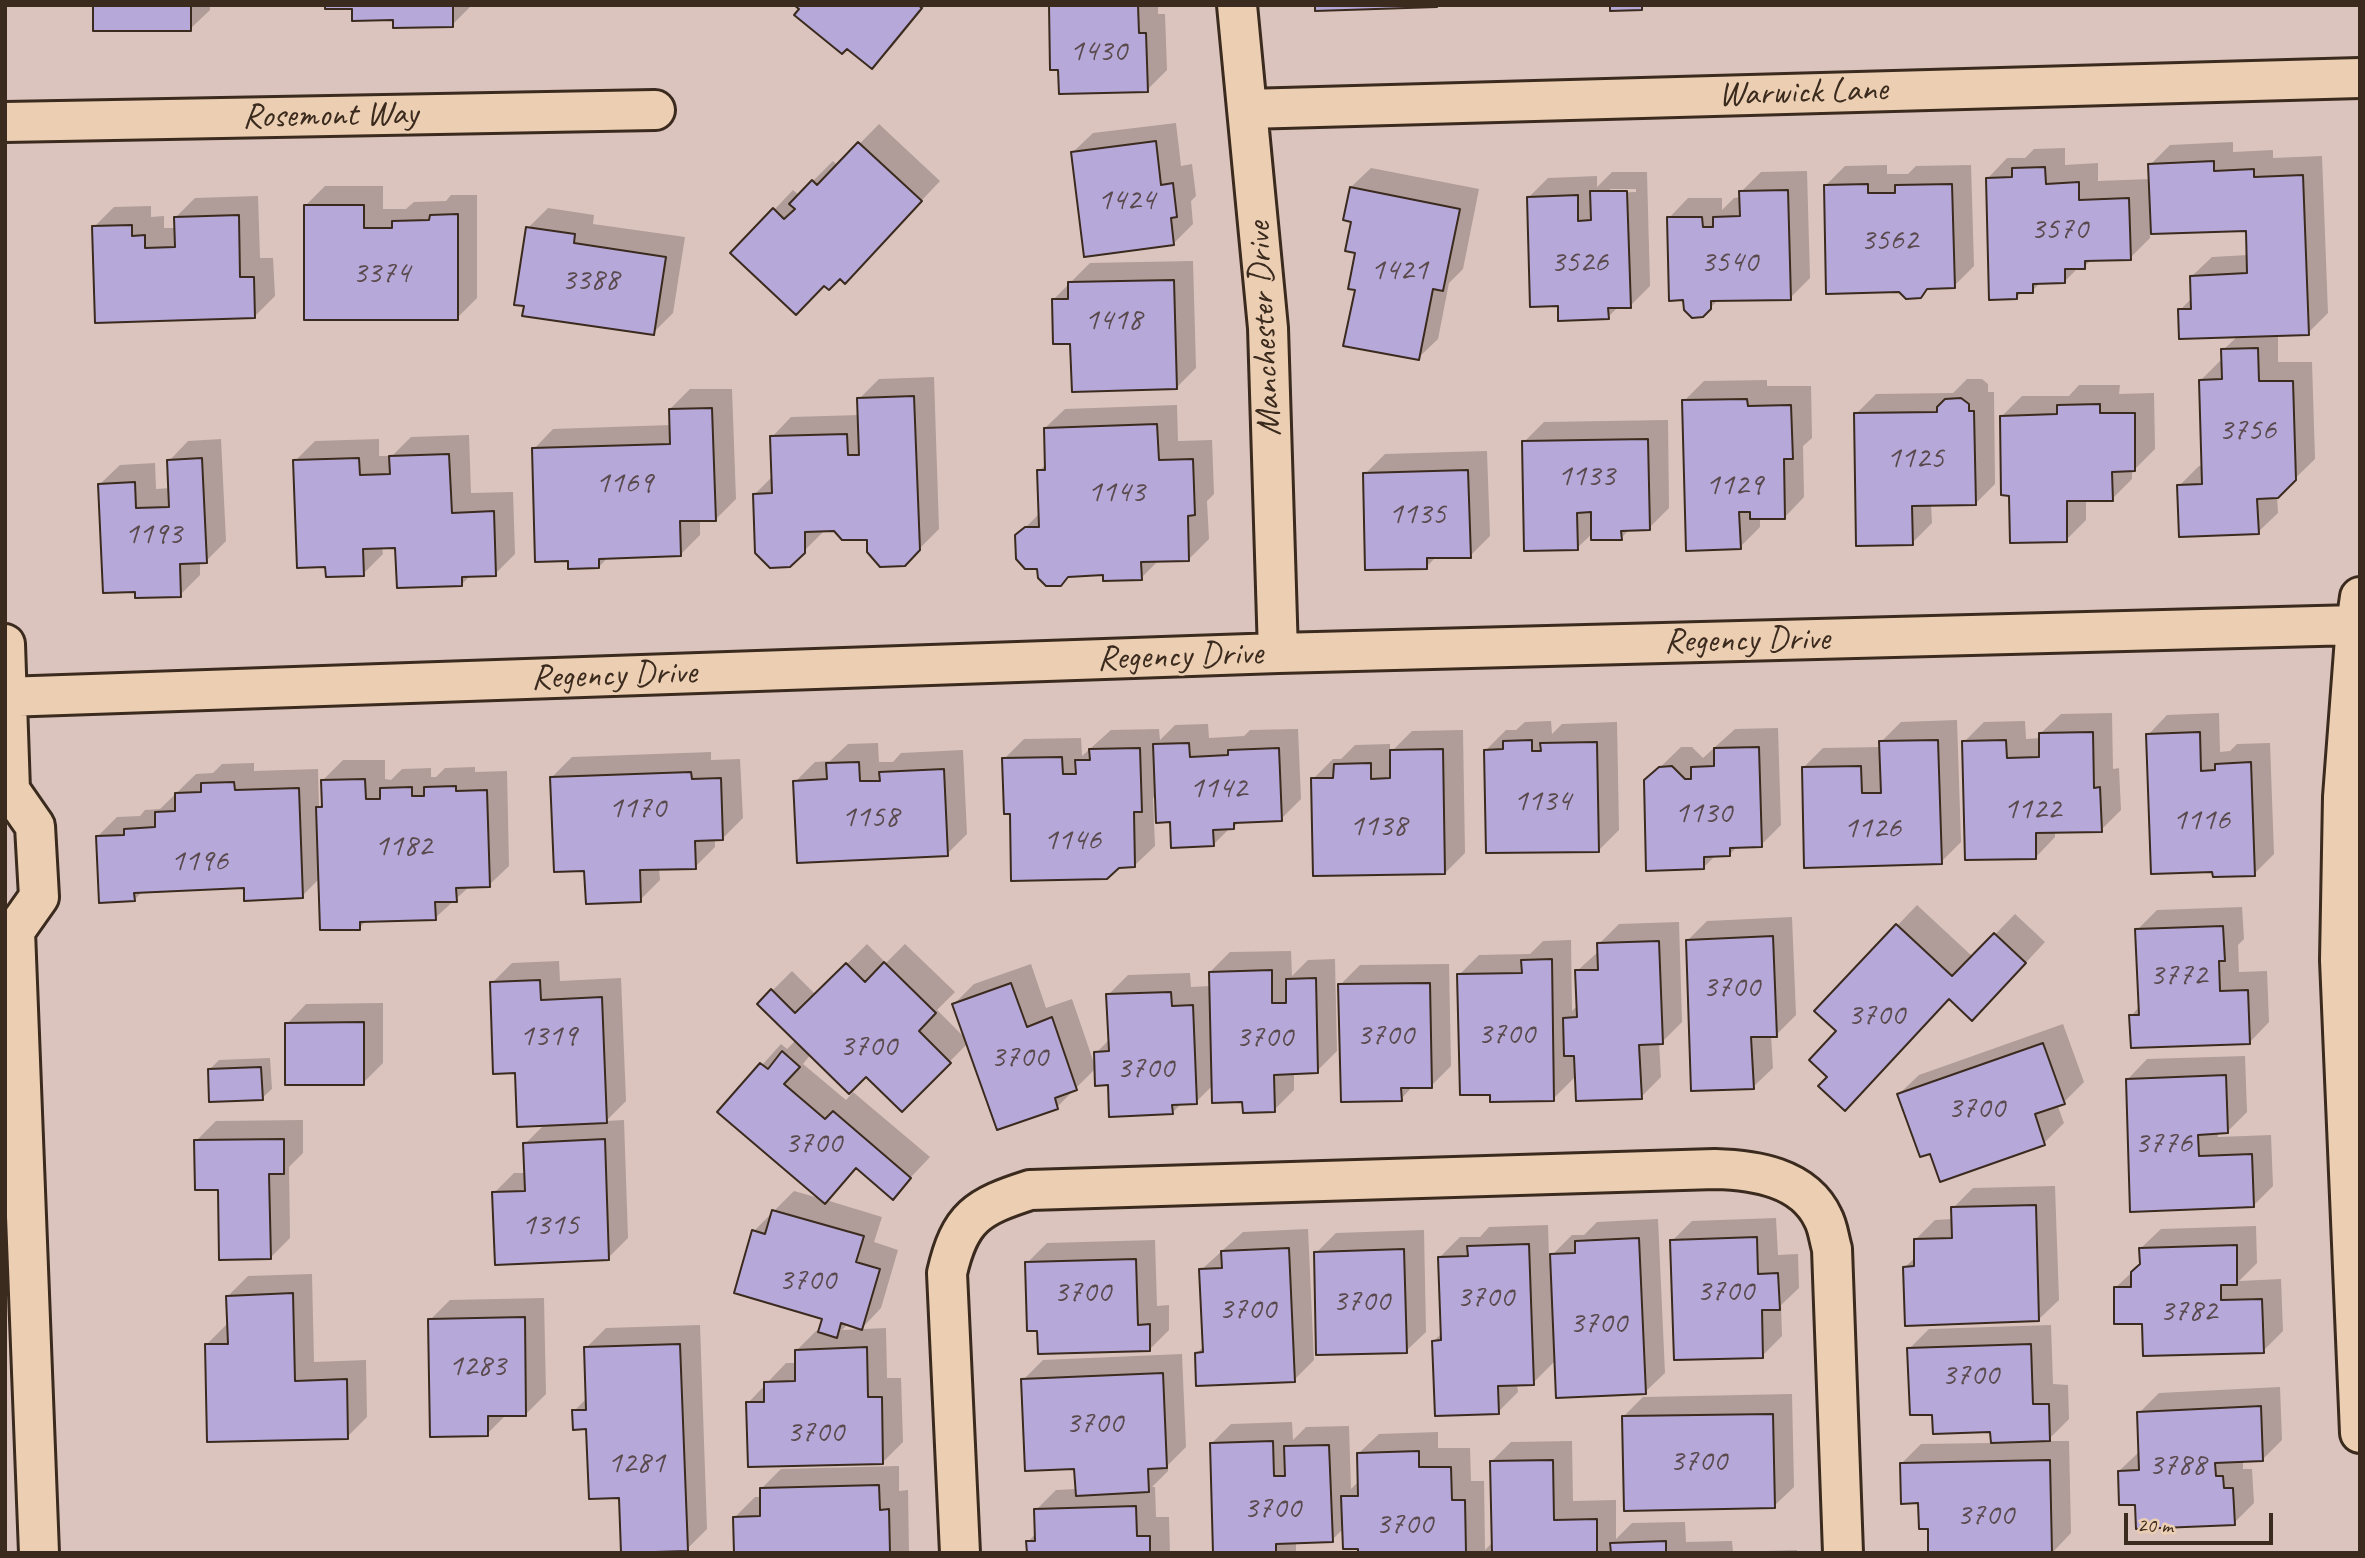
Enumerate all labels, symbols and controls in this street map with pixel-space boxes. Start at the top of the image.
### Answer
house number: 1430 [1069,33,1127,71]
street label: Warwick Lane [1718,69,1888,117]
street label: Rosemont Way [242,93,418,139]
house number: 1424 [1097,182,1155,220]
house number: 3570 [2030,211,2088,249]
street label: Manchester Drive [1238,221,1292,437]
house number: 3562 [1860,222,1918,260]
house number: 3526 [1550,244,1608,282]
house number: 3540 [1700,244,1758,282]
house number: 1421 [1370,252,1428,290]
house number: 3374 [352,255,410,293]
house number: 3388 [561,262,619,300]
house number: 1418 [1084,302,1142,340]
house number: 3756 [2218,412,2276,450]
house number: 1125 [1886,440,1944,478]
house number: 1133 [1557,458,1615,496]
house number: 1169 [595,465,653,503]
house number: 1129 [1705,467,1763,505]
house number: 1143 [1087,474,1145,512]
house number: 1135 [1388,496,1446,534]
house number: 1193 [124,516,182,554]
street label: Regency Drive [1664,619,1830,663]
street label: Regency Drive [1096,633,1264,681]
street label: Regency Drive [530,652,698,700]
house number: 1142 [1189,770,1247,808]
house number: 1134 [1513,783,1571,821]
house number: 1170 [608,790,666,828]
house number: 1122 [2003,791,2061,829]
house number: 1130 [1674,795,1732,833]
house number: 1158 [841,799,899,837]
house number: 1116 [2172,802,2230,840]
house number: 1138 [1349,808,1407,846]
house number: 1126 [1843,810,1901,848]
house number: 1146 [1043,822,1101,860]
house number: 1182 [374,828,432,866]
house number: 1196 [170,843,228,881]
house number: 3772 [2149,957,2207,995]
house number: 3700 [1702,969,1760,1007]
house number: 3700 [1847,997,1905,1035]
house number: 3700 [1477,1016,1535,1054]
house number: 3700 [1356,1017,1414,1055]
house number: 1319 [519,1018,577,1056]
house number: 3700 [1235,1019,1293,1057]
house number: 3700 [839,1028,897,1066]
house number: 3700 [990,1039,1048,1077]
house number: 3700 [1116,1050,1174,1088]
house number: 3700 [1947,1090,2005,1128]
house number: 3700 [784,1125,842,1163]
house number: 3776 [2134,1125,2192,1163]
house number: 1315 [521,1207,579,1245]
house number: 3700 [778,1262,836,1300]
house number: 3700 [1696,1273,1754,1311]
house number: 3700 [1053,1274,1111,1312]
house number: 3700 [1456,1279,1514,1317]
house number: 3700 [1332,1283,1390,1321]
house number: 3700 [1218,1291,1276,1329]
house number: 3782 [2159,1293,2217,1331]
house number: 3700 [1569,1305,1627,1343]
house number: 1283 [448,1348,506,1386]
house number: 3700 [1941,1357,1999,1395]
house number: 3700 [1065,1405,1123,1443]
house number: 3700 [786,1414,844,1452]
house number: 3700 [1669,1443,1727,1481]
house number: 1281 [607,1445,665,1483]
house number: 3788 [2148,1447,2206,1485]
house number: 3700 [1243,1490,1301,1528]
house number: 3700 [1956,1497,2014,1535]
scale bar [2127,1498,2276,1542]
house number: 3700 [1375,1506,1433,1544]
text: 20 m [2137,1512,2173,1538]

